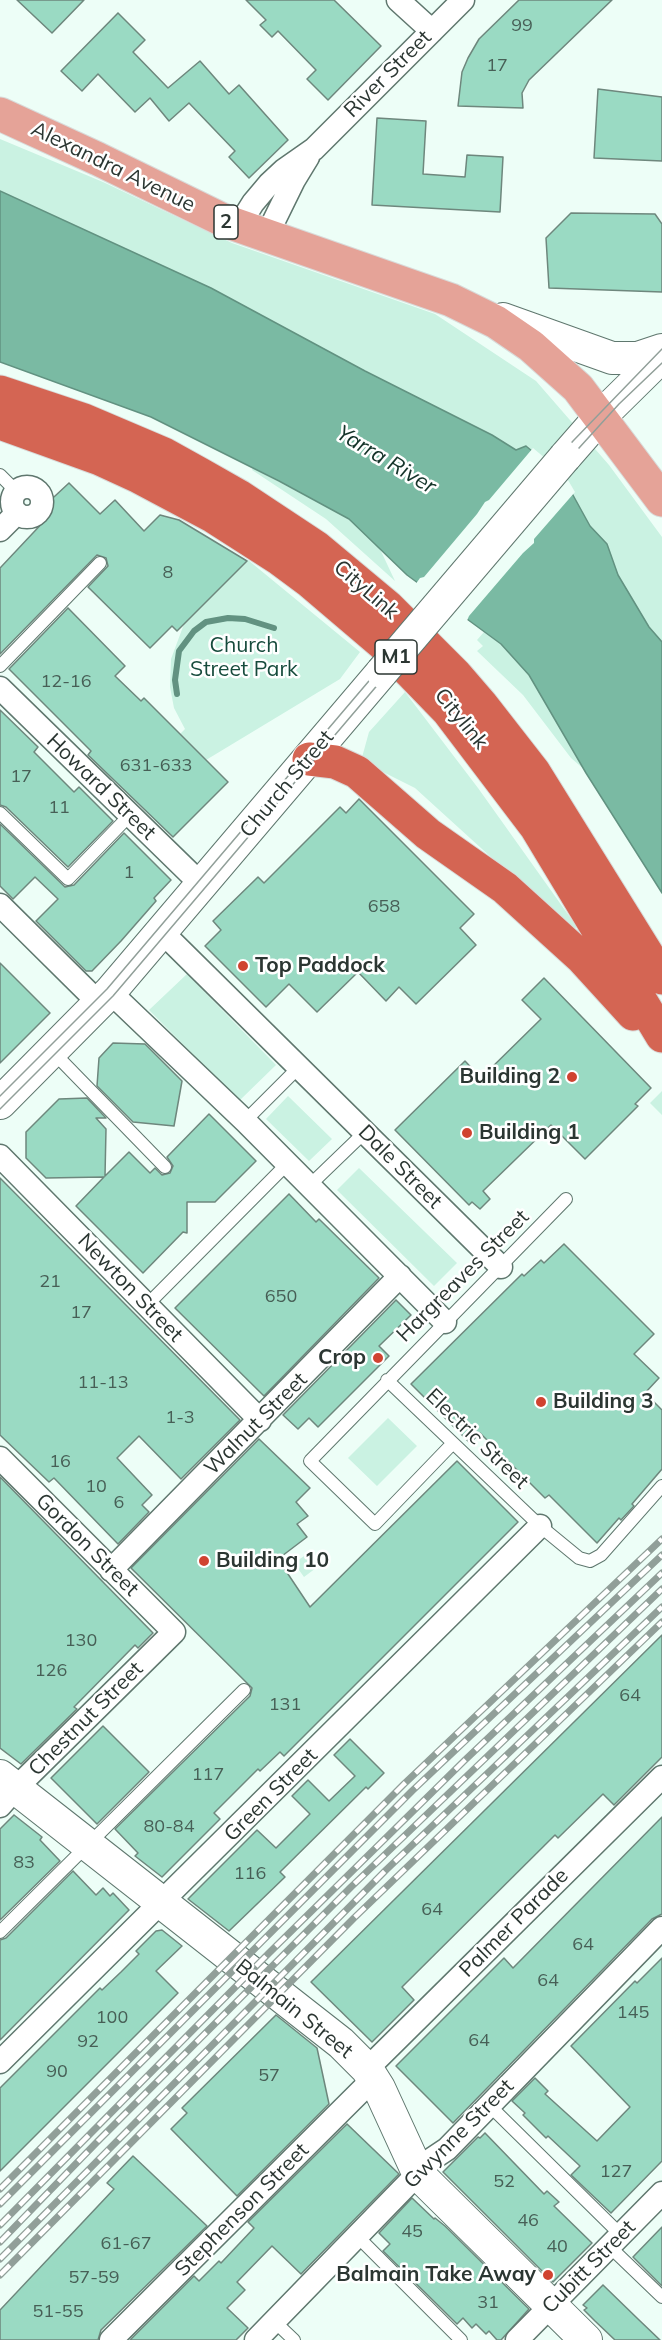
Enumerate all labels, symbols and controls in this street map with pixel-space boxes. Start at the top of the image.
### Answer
house number: 99 [511,15,533,37]
street label: River Street [339,25,437,123]
house number: 17 [486,55,508,77]
street label: Alexandra Avenue [27,116,199,218]
road number: 2 [214,205,238,239]
water label: Yarra River [331,420,441,500]
street label: CityLink [328,555,404,625]
house number: 8 [163,562,173,584]
park label: Church Street Park [190,633,298,683]
road number: M1 [375,640,417,674]
house number: 12-16 [41,671,91,693]
street label: Citylink [429,683,493,755]
street label: Church Street [235,725,339,843]
street label: Howard Street [41,729,161,845]
house number: 631-633 [120,755,192,777]
house number: 17 [10,766,32,788]
house number: 11 [48,797,70,819]
house number: 1 [124,862,134,884]
house number: 658 [368,896,400,918]
place label: Top Paddock [255,953,385,979]
marker: Top Paddock [236,959,250,973]
place label: Building 2 [459,1064,560,1090]
marker: Building 2 [565,1070,579,1084]
street label: Dale Street [353,1120,447,1214]
place label: Building 1 [479,1120,580,1146]
marker: Building 1 [460,1126,474,1140]
street label: Hargreaves Street [392,1205,534,1347]
street label: Newton Street [72,1229,188,1347]
house number: 21 [39,1271,61,1293]
house number: 650 [265,1286,297,1308]
house number: 17 [70,1302,92,1324]
place label: Crop [318,1345,366,1371]
marker: Crop [371,1351,385,1365]
street label: Walnut Street [199,1367,313,1481]
house number: 11-13 [78,1372,128,1394]
street label: Electric Street [420,1384,534,1494]
place label: Building 3 [553,1389,654,1415]
marker: Building 3 [534,1395,548,1409]
house number: 1-3 [165,1407,195,1429]
house number: 16 [49,1451,71,1473]
house number: 10 [85,1476,107,1498]
street label: Gordon Street [30,1488,144,1602]
house number: 6 [114,1492,124,1514]
place label: Building 10 [216,1548,329,1574]
marker: Building 10 [197,1554,211,1568]
house number: 130 [65,1630,97,1652]
street label: Chestnut Street [24,1657,148,1781]
house number: 126 [35,1660,67,1682]
house number: 64 [619,1685,641,1707]
house number: 131 [269,1694,301,1716]
street label: Green Street [219,1743,323,1847]
house number: 117 [192,1764,224,1786]
house number: 80-84 [144,1816,194,1838]
house number: 83 [13,1852,35,1874]
house number: 116 [234,1863,266,1885]
street label: Palmer Parade [454,1863,574,1983]
house number: 64 [421,1899,443,1921]
house number: 64 [572,1934,594,1956]
street label: Balmain Street [230,1954,358,2064]
house number: 64 [537,1970,559,1992]
house number: 145 [617,2002,649,2024]
house number: 100 [96,2007,128,2029]
house number: 64 [468,2030,490,2052]
house number: 92 [77,2031,99,2053]
house number: 90 [46,2061,68,2083]
house number: 57 [258,2065,280,2087]
street label: Gwynne Street [399,2074,519,2194]
street label: Stephenson Street [170,2138,314,2282]
house number: 127 [600,2161,632,2183]
house number: 52 [493,2171,515,2193]
house number: 46 [517,2210,539,2232]
street label: Cubitt Street [537,2215,641,2319]
house number: 45 [401,2221,423,2243]
house number: 61-67 [101,2233,151,2255]
house number: 40 [546,2236,568,2258]
place label: Balmain Take Away [336,2262,536,2288]
house number: 57-59 [69,2267,119,2289]
marker: Balmain Take Away [541,2268,555,2282]
house number: 31 [477,2292,499,2314]
house number: 51-55 [33,2301,83,2323]

